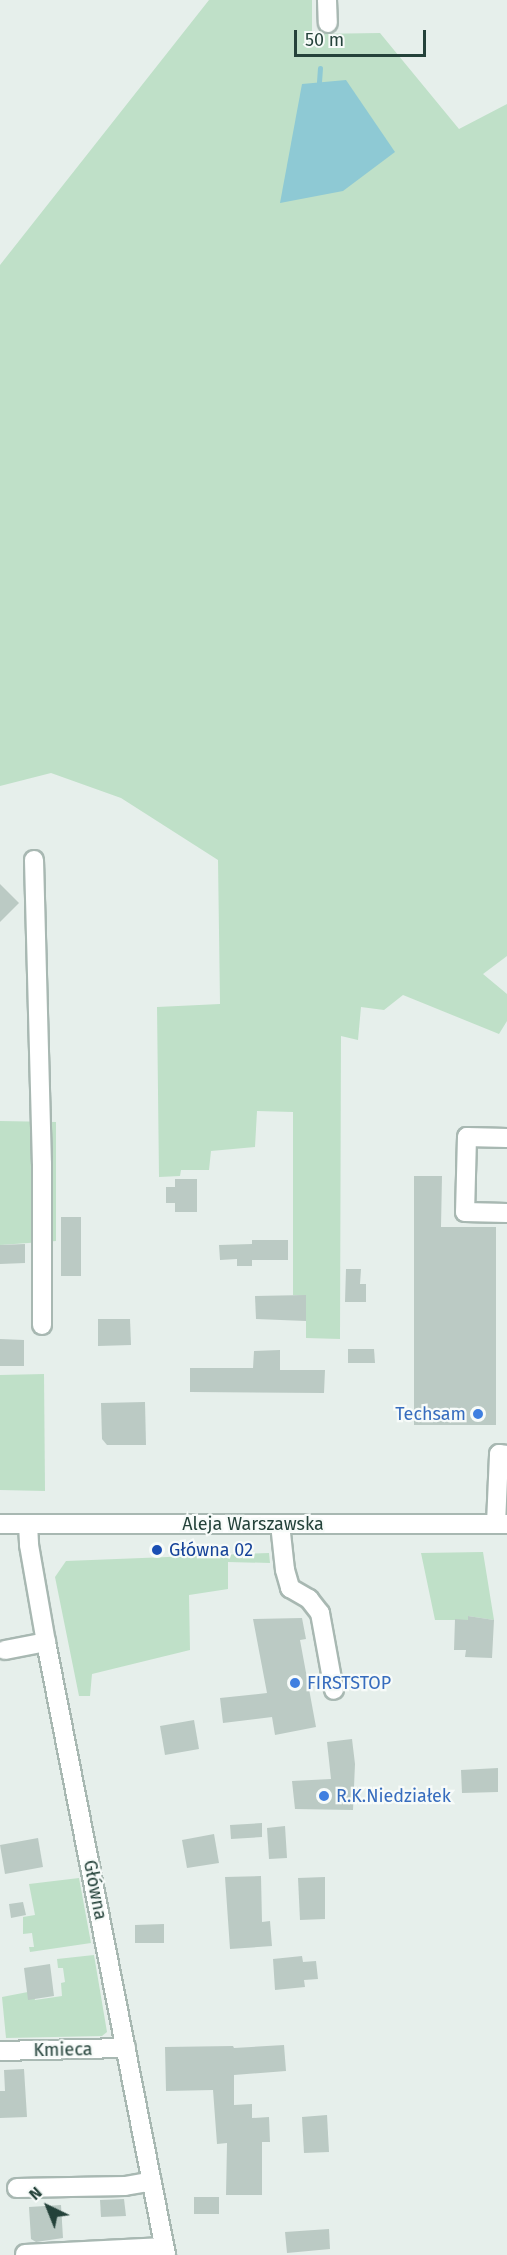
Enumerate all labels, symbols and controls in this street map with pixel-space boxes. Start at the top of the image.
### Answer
scale bar [297,18,429,56]
text: 50 m [305,29,344,51]
place label: Techsam [395,1403,466,1425]
marker: Techsam [471,1407,485,1421]
street label: Aleja Warszawska [182,1513,324,1535]
place label: Główna 02 [169,1539,253,1561]
marker: Główna 02 [150,1543,164,1557]
place label: FIRSTSTOP [307,1672,391,1694]
marker: FIRSTSTOP [288,1676,302,1690]
place label: R.K.Niedziałek [336,1785,451,1807]
marker: R.K.Niedziałek [317,1789,331,1803]
street label: Główna [79,1858,111,1922]
street label: Kmieca [33,2039,93,2061]
north arrow [18,2177,78,2237]
text: N [25,2183,46,2204]

